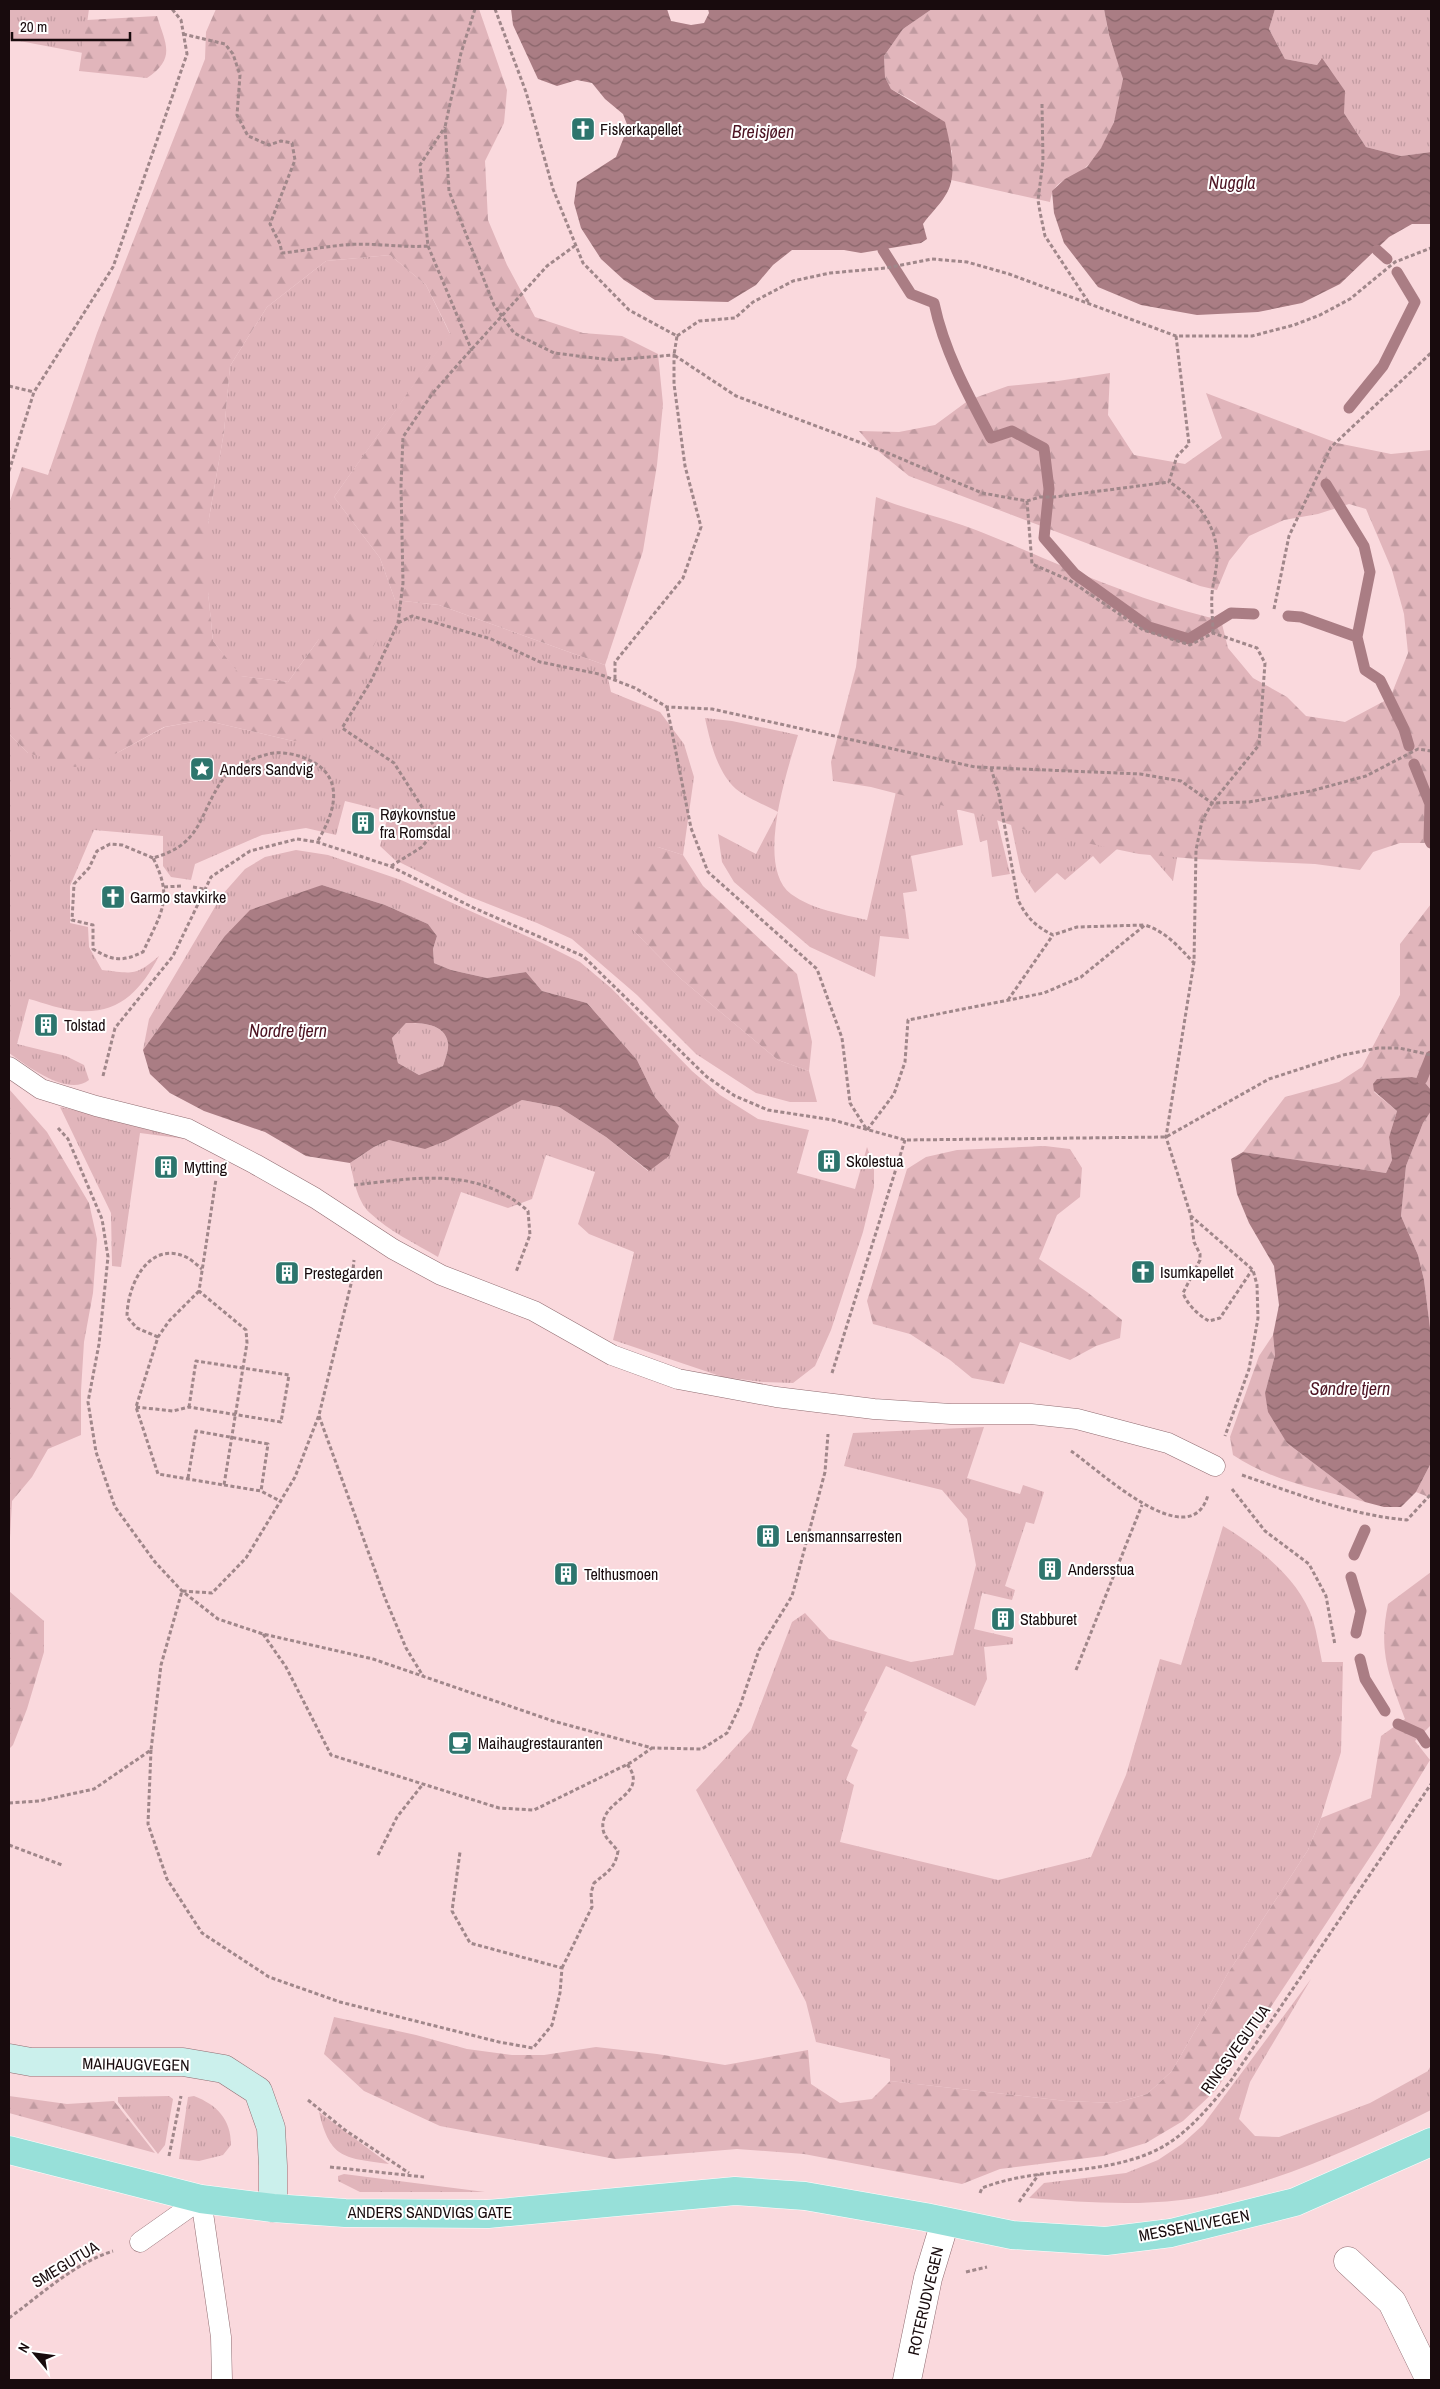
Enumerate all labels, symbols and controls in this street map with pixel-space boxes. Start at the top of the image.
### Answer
scale bar [12,10,130,42]
text: 20 m [20,16,47,37]
church icon: Fiskerkapellet [570,116,596,142]
place label: Fiskerkapellet [600,118,682,140]
water label: Breisjøen [732,119,794,144]
water label: Nuggla [1209,170,1255,195]
place icon: Anders Sandvig [189,756,215,782]
place label: Anders Sandvig [219,758,314,780]
place label: Røykovnstue fra Romsdal [380,803,456,843]
building icon: Røykovnstue fra Romsdal [350,810,376,836]
church icon: Garmo stavkirke [100,884,126,910]
place label: Garmo stavkirke [130,886,226,908]
building icon: Tolstad [33,1012,59,1038]
place label: Tolstad [64,1014,106,1036]
water label: Nordre tjern [249,1018,327,1043]
building icon: Skolestua [816,1148,842,1174]
place label: Skolestua [846,1150,904,1172]
building icon: Mytting [153,1154,179,1180]
place label: Mytting [184,1156,228,1178]
church icon: Isumkapellet [1130,1259,1156,1285]
building icon: Prestegarden [274,1260,300,1286]
place label: Isumkapellet [1160,1261,1234,1283]
place label: Prestegarden [304,1262,383,1284]
water label: Søndre tjern [1310,1376,1390,1401]
building icon: Lensmannsarresten [755,1523,781,1549]
place label: Lensmannsarresten [786,1525,902,1547]
building icon: Andersstua [1037,1556,1063,1582]
place label: Andersstua [1067,1558,1135,1580]
building icon: Telthusmoen [553,1561,579,1587]
place label: Telthusmoen [584,1563,658,1585]
building icon: Stabburet [990,1606,1016,1632]
place label: Stabburet [1020,1608,1077,1630]
cafe icon: Maihaugrestauranten [447,1730,473,1756]
place label: Maihaugrestauranten [478,1732,603,1754]
street label: RINGSVEGUTUA [1195,2000,1275,2098]
street label: MAIHAUGVEGEN [82,2052,190,2076]
street label: ANDERS SANDVIGS GATE [347,2201,512,2223]
street label: MESSENLIVEGEN [1137,2203,1251,2247]
street label: SMEGUTUA [27,2235,103,2293]
street label: ROTERUDVEGEN [902,2245,948,2357]
north arrow [10,2329,60,2379]
text: N [14,2340,34,2356]

